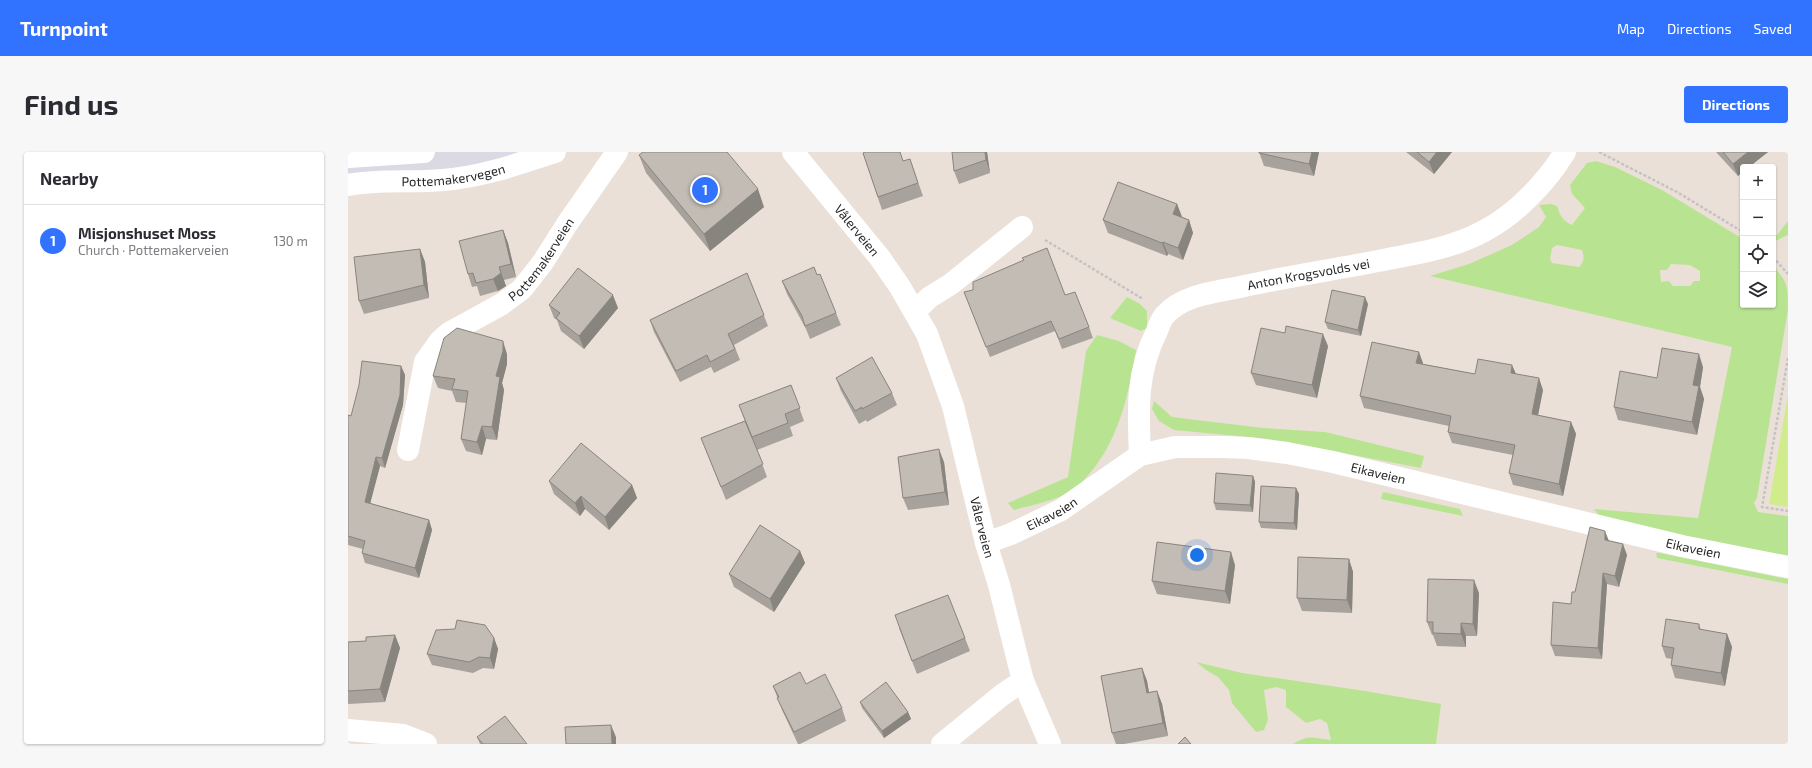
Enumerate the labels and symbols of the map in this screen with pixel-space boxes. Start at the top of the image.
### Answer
street label: Pottemakervegen [401,160,507,189]
pin: 1 [692,175,718,205]
street label: Vålerveien [831,201,883,259]
street label: Pottemakerveien [505,214,577,305]
street label: Anton Krogsvolds vei [1246,255,1371,293]
street label: Eikaveien [1349,459,1407,487]
street label: Eikaveien [1023,493,1080,534]
street label: Vålerveien [967,495,998,560]
street label: Eikaveien [1664,534,1722,562]
your location [1187,545,1207,565]

